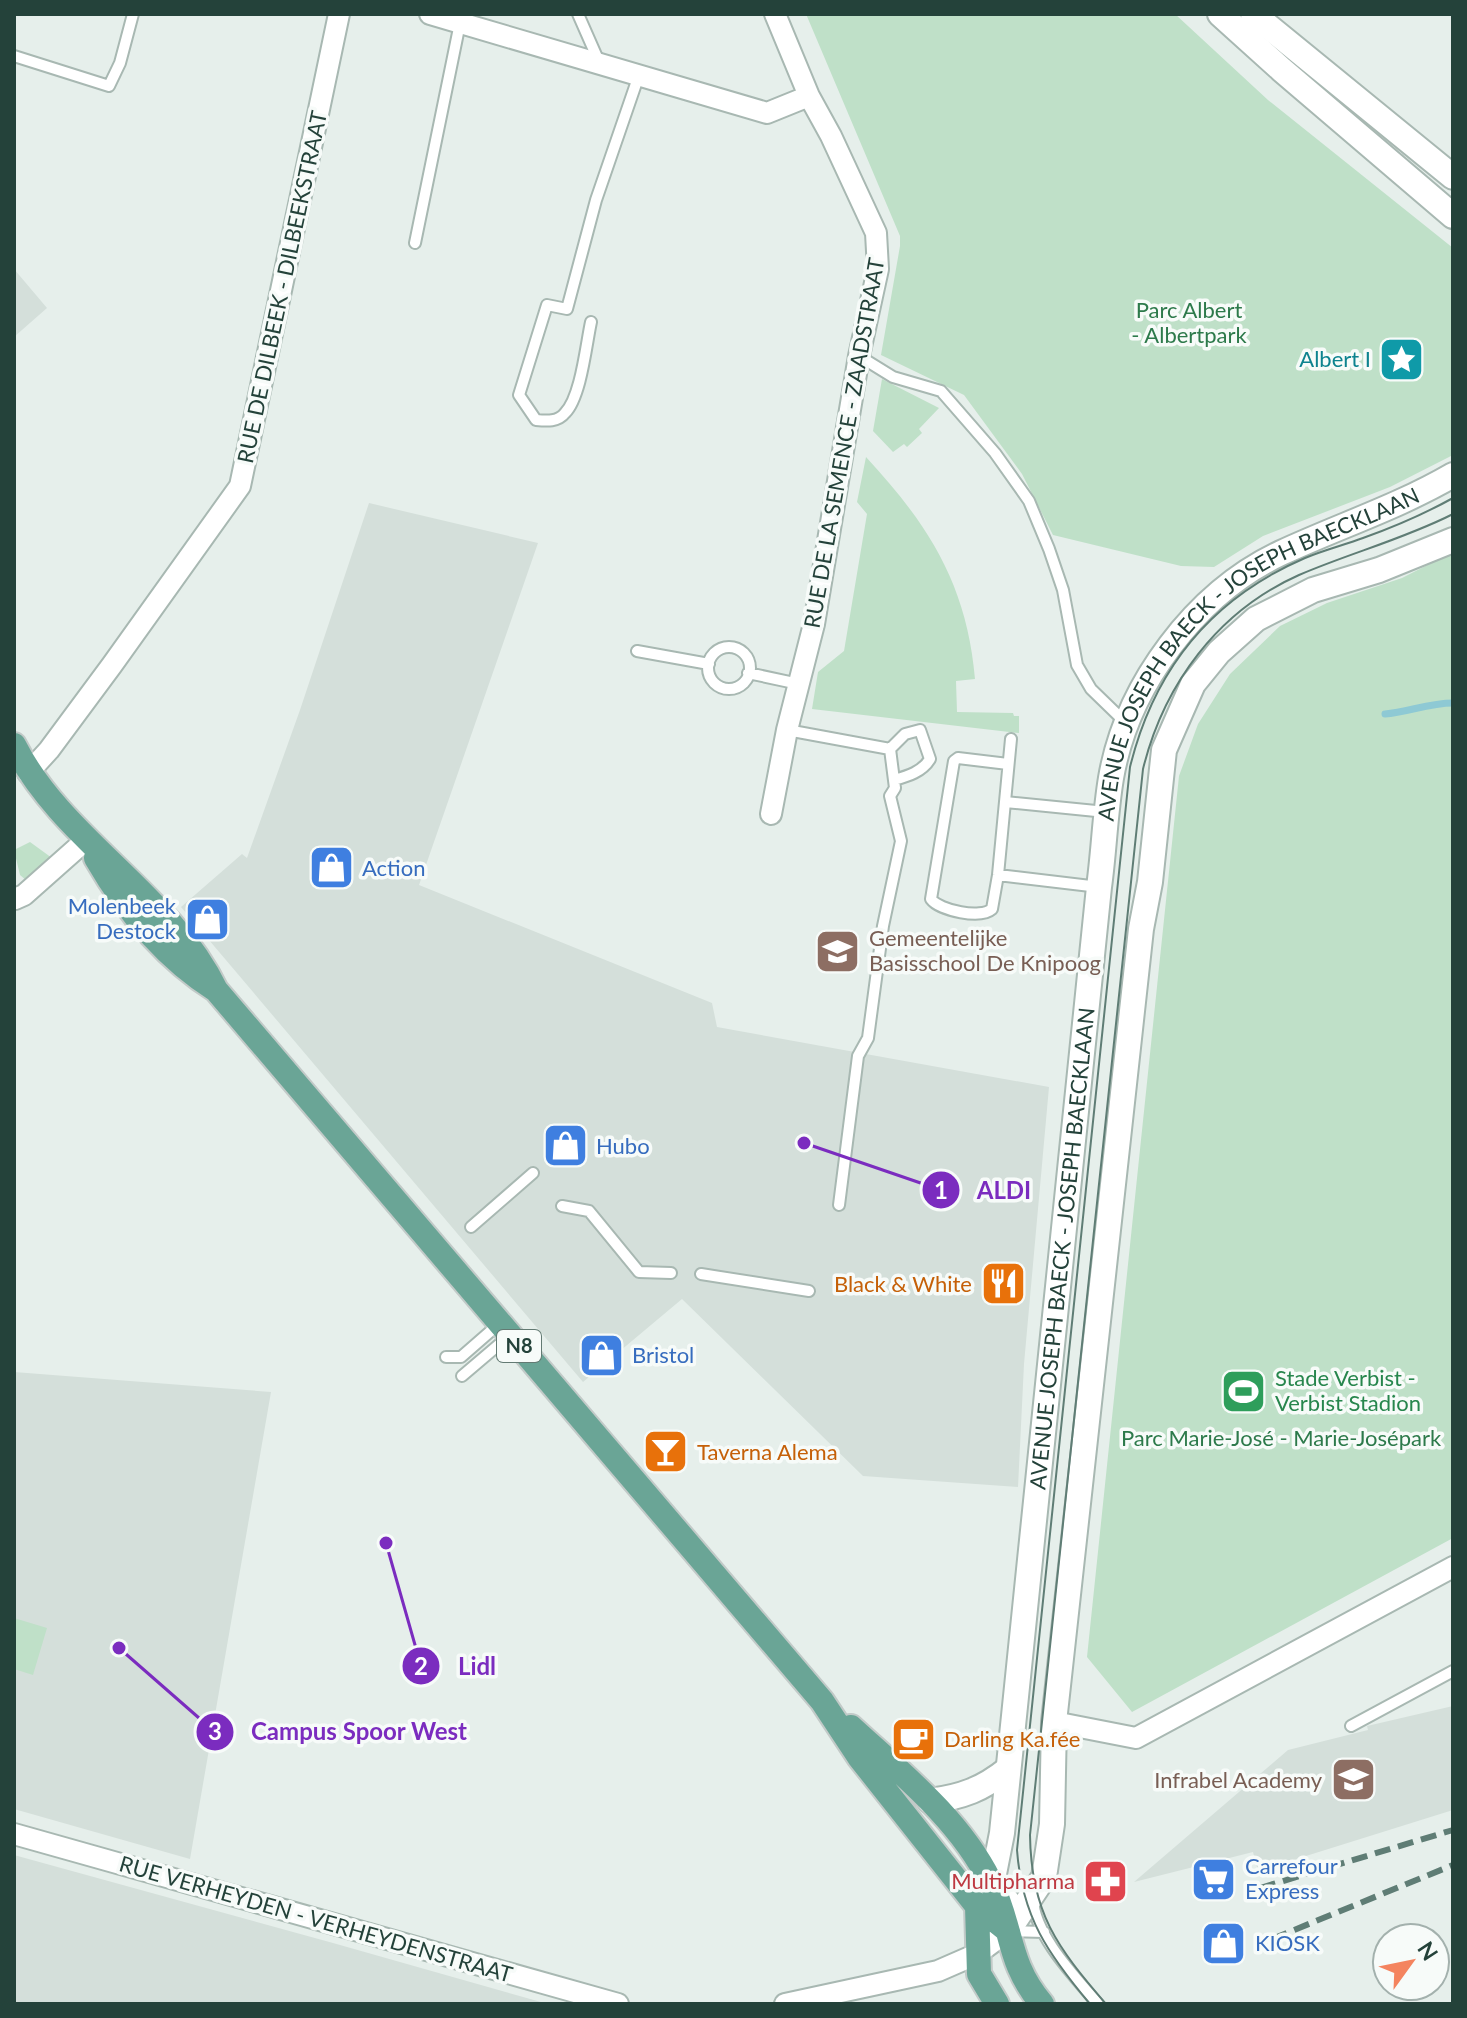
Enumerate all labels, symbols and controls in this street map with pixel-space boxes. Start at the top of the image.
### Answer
street label: RUE DE DILBEEK - DILBEEKSTRAAT [231,108,332,466]
street label: RUE DE LA SEMENCE - ZAADSTRAAT [798,256,889,630]
park label: Parc Albert - Albertpark [1131,296,1248,348]
place icon: Albert I [1378,335,1426,383]
place label: Albert I [1299,345,1371,372]
street label: AVENUE JOSEPH BAECK - JOSEPH BAECKLAAN [1092,481,1423,822]
shop icon: Action [307,844,355,892]
place label: Action [362,854,425,881]
place label: Molenbeek Destock [68,892,177,944]
shop icon: Molenbeek Destock [183,895,231,943]
place label: Gemeentelijke Basisschool De Knipoog [869,924,1101,976]
school or university icon: Gemeentelijke Basisschool De Knipoog [814,927,862,975]
street label: AVENUE JOSEPH BAECK - JOSEPH BAECKLAAN [1023,1006,1100,1491]
shop icon: Hubo [541,1122,589,1170]
place label: Hubo [596,1132,650,1159]
callout: ALDI [921,1166,1047,1214]
text: 1 [934,1175,948,1204]
text: ALDI [976,1175,1031,1204]
restaurant icon: Black & White [979,1260,1027,1308]
place label: Black & White [834,1270,972,1297]
road number: N8 [497,1330,541,1362]
shop icon: Bristol [577,1331,625,1379]
place label: Bristol [632,1341,694,1368]
place label: Stade Verbist - Verbist Stadion [1275,1364,1421,1416]
sports icon: Stade Verbist - Verbist Stadion [1220,1367,1268,1415]
park label: Parc Marie-José - Marie-Josépark [1121,1424,1442,1451]
bar icon: Taverna Alema [642,1428,690,1476]
place label: Taverna Alema [697,1438,838,1465]
callout: Lidl [401,1642,512,1690]
text: 2 [414,1651,428,1680]
text: Lidl [458,1651,496,1680]
callout: Campus Spoor West [195,1708,483,1756]
cafe icon: Darling Ka.fée [889,1715,937,1763]
text: 3 [208,1716,222,1745]
text: Campus Spoor West [251,1716,467,1745]
place label: Darling Ka.fée [944,1725,1080,1752]
school or university icon: Infrabel Academy [1329,1756,1377,1804]
place label: Infrabel Academy [1154,1766,1323,1793]
street label: RUE VERHEYDEN - VERHEYDENSTRAAT [116,1849,516,1988]
place label: Carrefour Express [1245,1852,1338,1904]
supermarket icon: Carrefour Express [1190,1855,1238,1903]
pharmacy icon: Multipharma [1082,1857,1130,1905]
place label: Multipharma [951,1867,1075,1894]
shop icon: KIOSK [1200,1919,1248,1967]
north arrow [1371,1922,1451,2002]
place label: KIOSK [1255,1929,1320,1956]
text: N [1412,1936,1444,1965]

